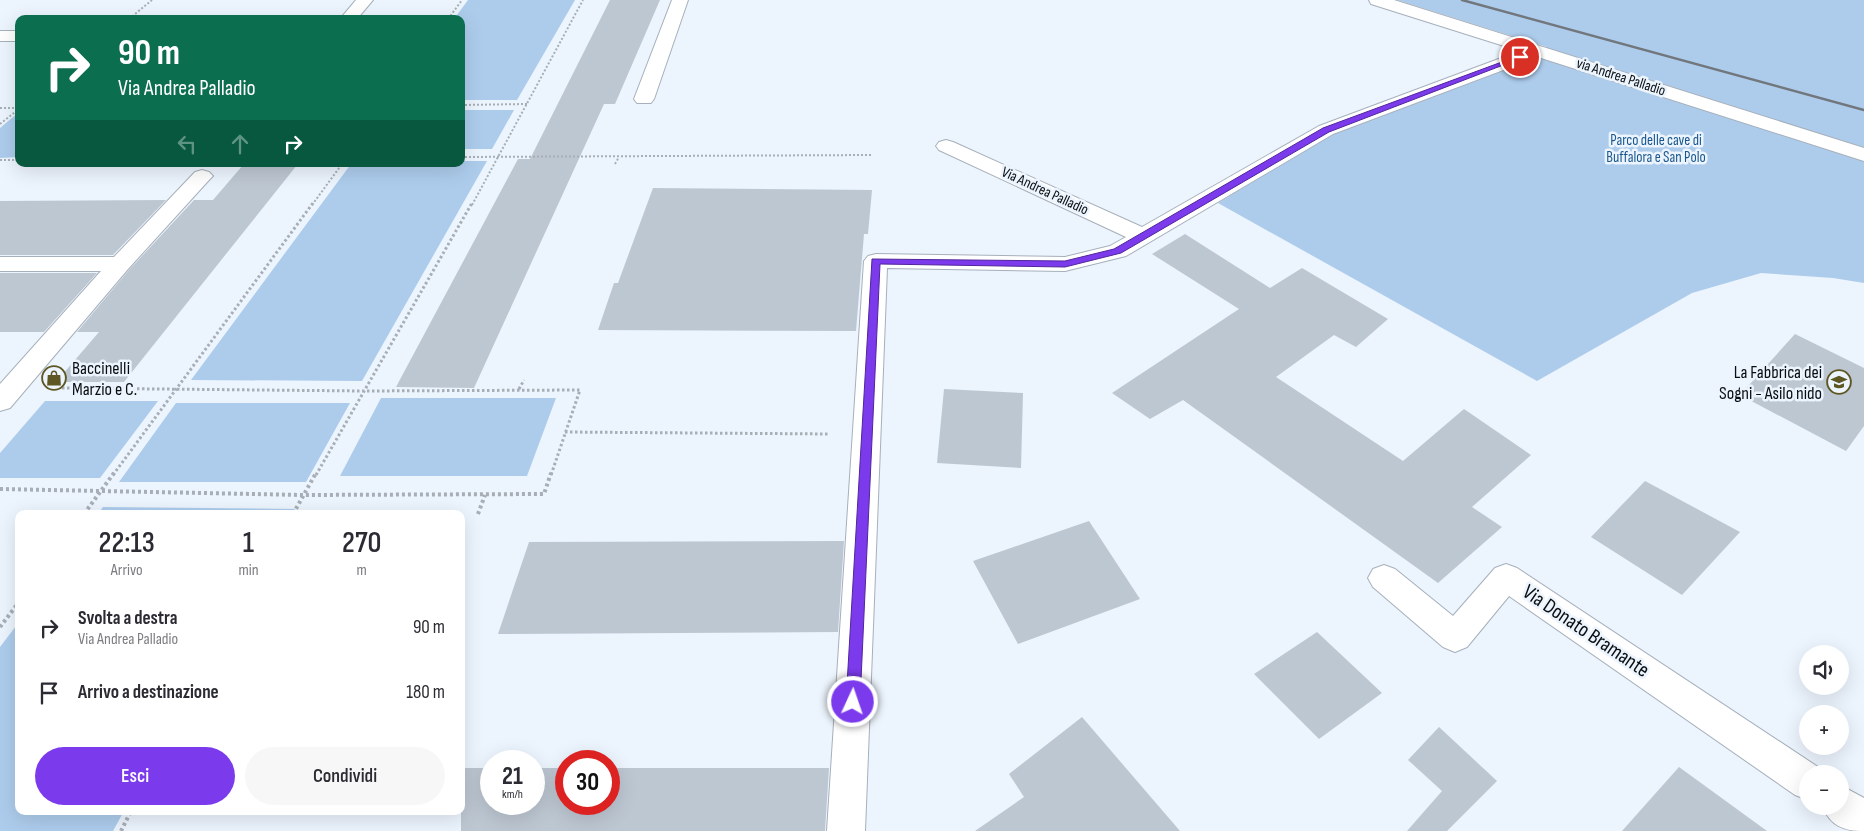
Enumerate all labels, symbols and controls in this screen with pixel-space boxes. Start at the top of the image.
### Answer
text: 90 m [118,32,180,75]
icon: right [35,35,100,100]
pin [1499,36,1541,78]
icon: arrive [1506,43,1534,71]
street label: via Andrea Palladio [1574,54,1668,100]
text: Via Andrea Palladio [118,75,256,102]
icon: left [173,130,201,158]
icon: ahead [226,130,254,158]
icon: right [279,130,307,158]
park label: Parco delle cave di Buffalora e San Polo [1606,131,1706,167]
street label: Via Andrea Palladio [998,163,1092,219]
place label: Baccinelli Marzio e C. [72,358,137,400]
place label: La Fabbrica dei Sogni - Asilo nido [1719,362,1822,404]
shop icon: Baccinelli Marzio e C. [41,365,67,391]
school or university icon: La Fabbrica dei Sogni - Asilo nido [1826,369,1852,395]
text: 22:13 [99,525,155,561]
text: 1 [243,525,254,561]
text: 270 [342,525,381,561]
text: Arrivo [111,561,143,580]
text: min [238,561,259,580]
text: m [357,561,367,580]
street label: Via Donato Bramante [1518,579,1654,683]
text: Svolta a destra [78,607,178,630]
icon: right [35,614,63,642]
text: 90 m [413,616,445,639]
text: Via Andrea Palladio [78,630,178,649]
map controls [1799,645,1849,815]
button: sound [1799,645,1849,695]
position arrow [826,675,878,727]
icon: arrive [35,679,63,707]
text: Arrivo a destinazione [78,681,219,704]
text: 180 m [406,681,445,704]
button: + [1799,705,1849,755]
button: Esci [35,747,235,805]
button: Condividi [245,747,445,805]
speed limit sign: 30 [555,750,620,815]
text: 21 [502,761,523,792]
button: − [1799,765,1849,815]
text: km/h [502,787,523,802]

